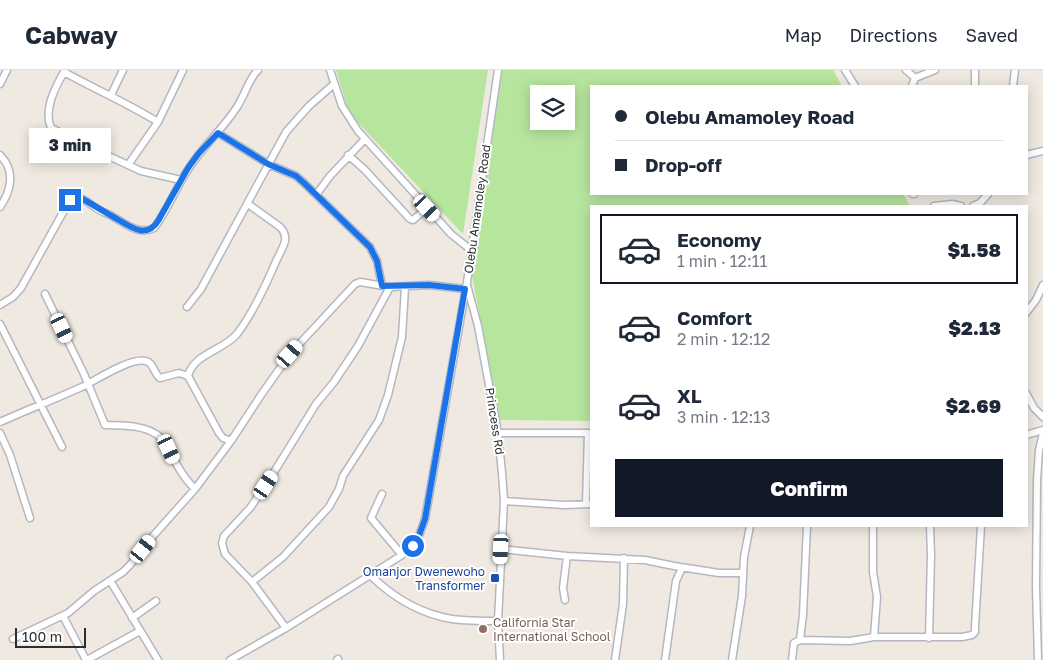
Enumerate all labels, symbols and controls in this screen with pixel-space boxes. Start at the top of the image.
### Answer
text: Cabway [25,20,118,49]
text: Map [785,24,821,46]
text: Directions [849,24,937,46]
text: Saved [965,24,1018,46]
map controls [530,85,575,130]
button: layers [530,85,575,130]
text: Olebu Amamoley Road [645,105,854,128]
callout: 3 min [29,128,111,162]
text: 3 min [49,135,91,155]
street label: Olebu Amamoley Road [461,144,493,274]
text: Drop-off [645,153,722,176]
route end [59,189,81,211]
car [411,192,442,224]
icon: car [617,227,662,272]
text: Economy [677,228,762,251]
text: $1.58 [948,238,1001,261]
text: 1 min · 12:11 [677,251,767,271]
icon: car [617,305,662,350]
text: Comfort [677,306,752,329]
car [48,311,75,345]
text: $2.13 [948,316,1001,339]
text: 2 min · 12:12 [677,329,770,349]
car [274,338,305,370]
icon: car [617,383,662,428]
text: XL [677,384,702,407]
street label: Princess Rd [482,386,508,456]
text: $2.69 [946,394,1001,417]
text: 3 min · 12:13 [677,407,770,427]
car [155,432,182,466]
button: Confirm [615,459,1003,517]
car [251,468,280,502]
car [127,533,158,565]
car [492,534,509,564]
route start [402,535,424,557]
place label: Omanjor Dwenewoho Transformer [363,564,485,593]
marker: Omanjor Dwenewoho Transformer [489,572,501,584]
place label: California Star International School [493,615,611,644]
marker: California Star International School [477,623,489,635]
scale bar [15,625,86,648]
text: 100 m [22,628,62,645]

